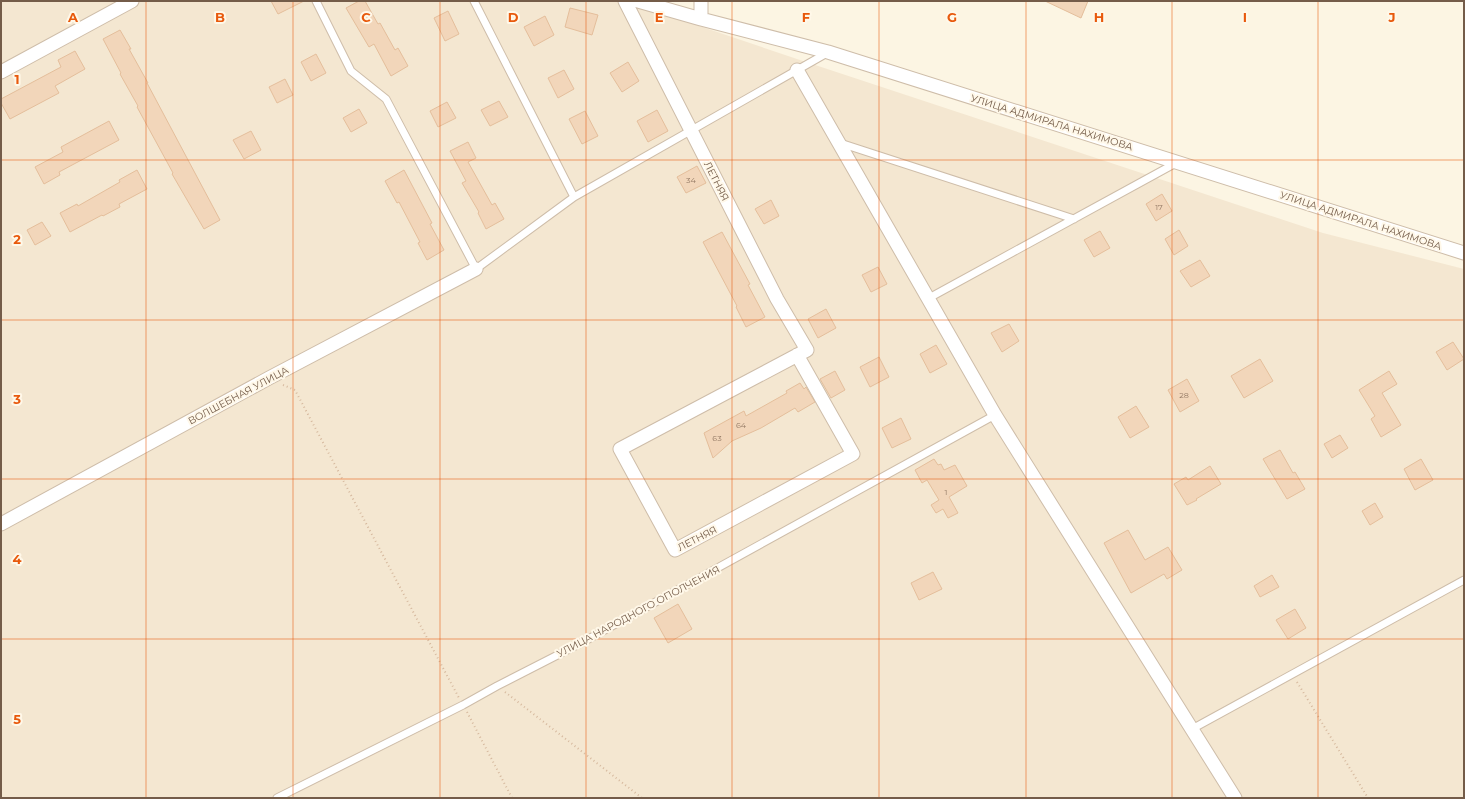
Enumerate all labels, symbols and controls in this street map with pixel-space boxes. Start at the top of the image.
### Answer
text: A [67,9,79,25]
text: B [215,9,225,25]
text: C [361,9,371,25]
text: D [508,9,519,25]
text: E [655,9,664,25]
text: F [802,9,810,25]
text: G [947,9,957,25]
text: H [1094,9,1104,25]
text: I [1243,9,1247,25]
text: J [1387,9,1396,25]
text: 1 [14,71,20,87]
street label: УЛИЦА АДМИРАЛА НАХИМОВА [969,92,1135,154]
street label: ЛЕТНЯЯ [701,159,732,203]
house number: 34 [686,175,697,185]
street label: УЛИЦА АДМИРАЛА НАХИМОВА [1278,188,1444,253]
house number: 17 [1155,202,1163,212]
text: 2 [13,231,21,247]
street label: ВОЛШЕБНАЯ УЛИЦА [186,363,291,427]
house number: 28 [1179,390,1189,400]
text: 3 [12,391,21,407]
house number: 64 [736,420,747,430]
house number: 63 [712,433,722,443]
house number: 1 [945,487,947,497]
street label: ЛЕТНЯЯ [675,523,719,554]
text: 4 [13,551,22,567]
street label: УЛИЦА НАРОДНОГО ОПОЛЧЕНИЯ [554,563,722,660]
text: 5 [13,711,21,727]

